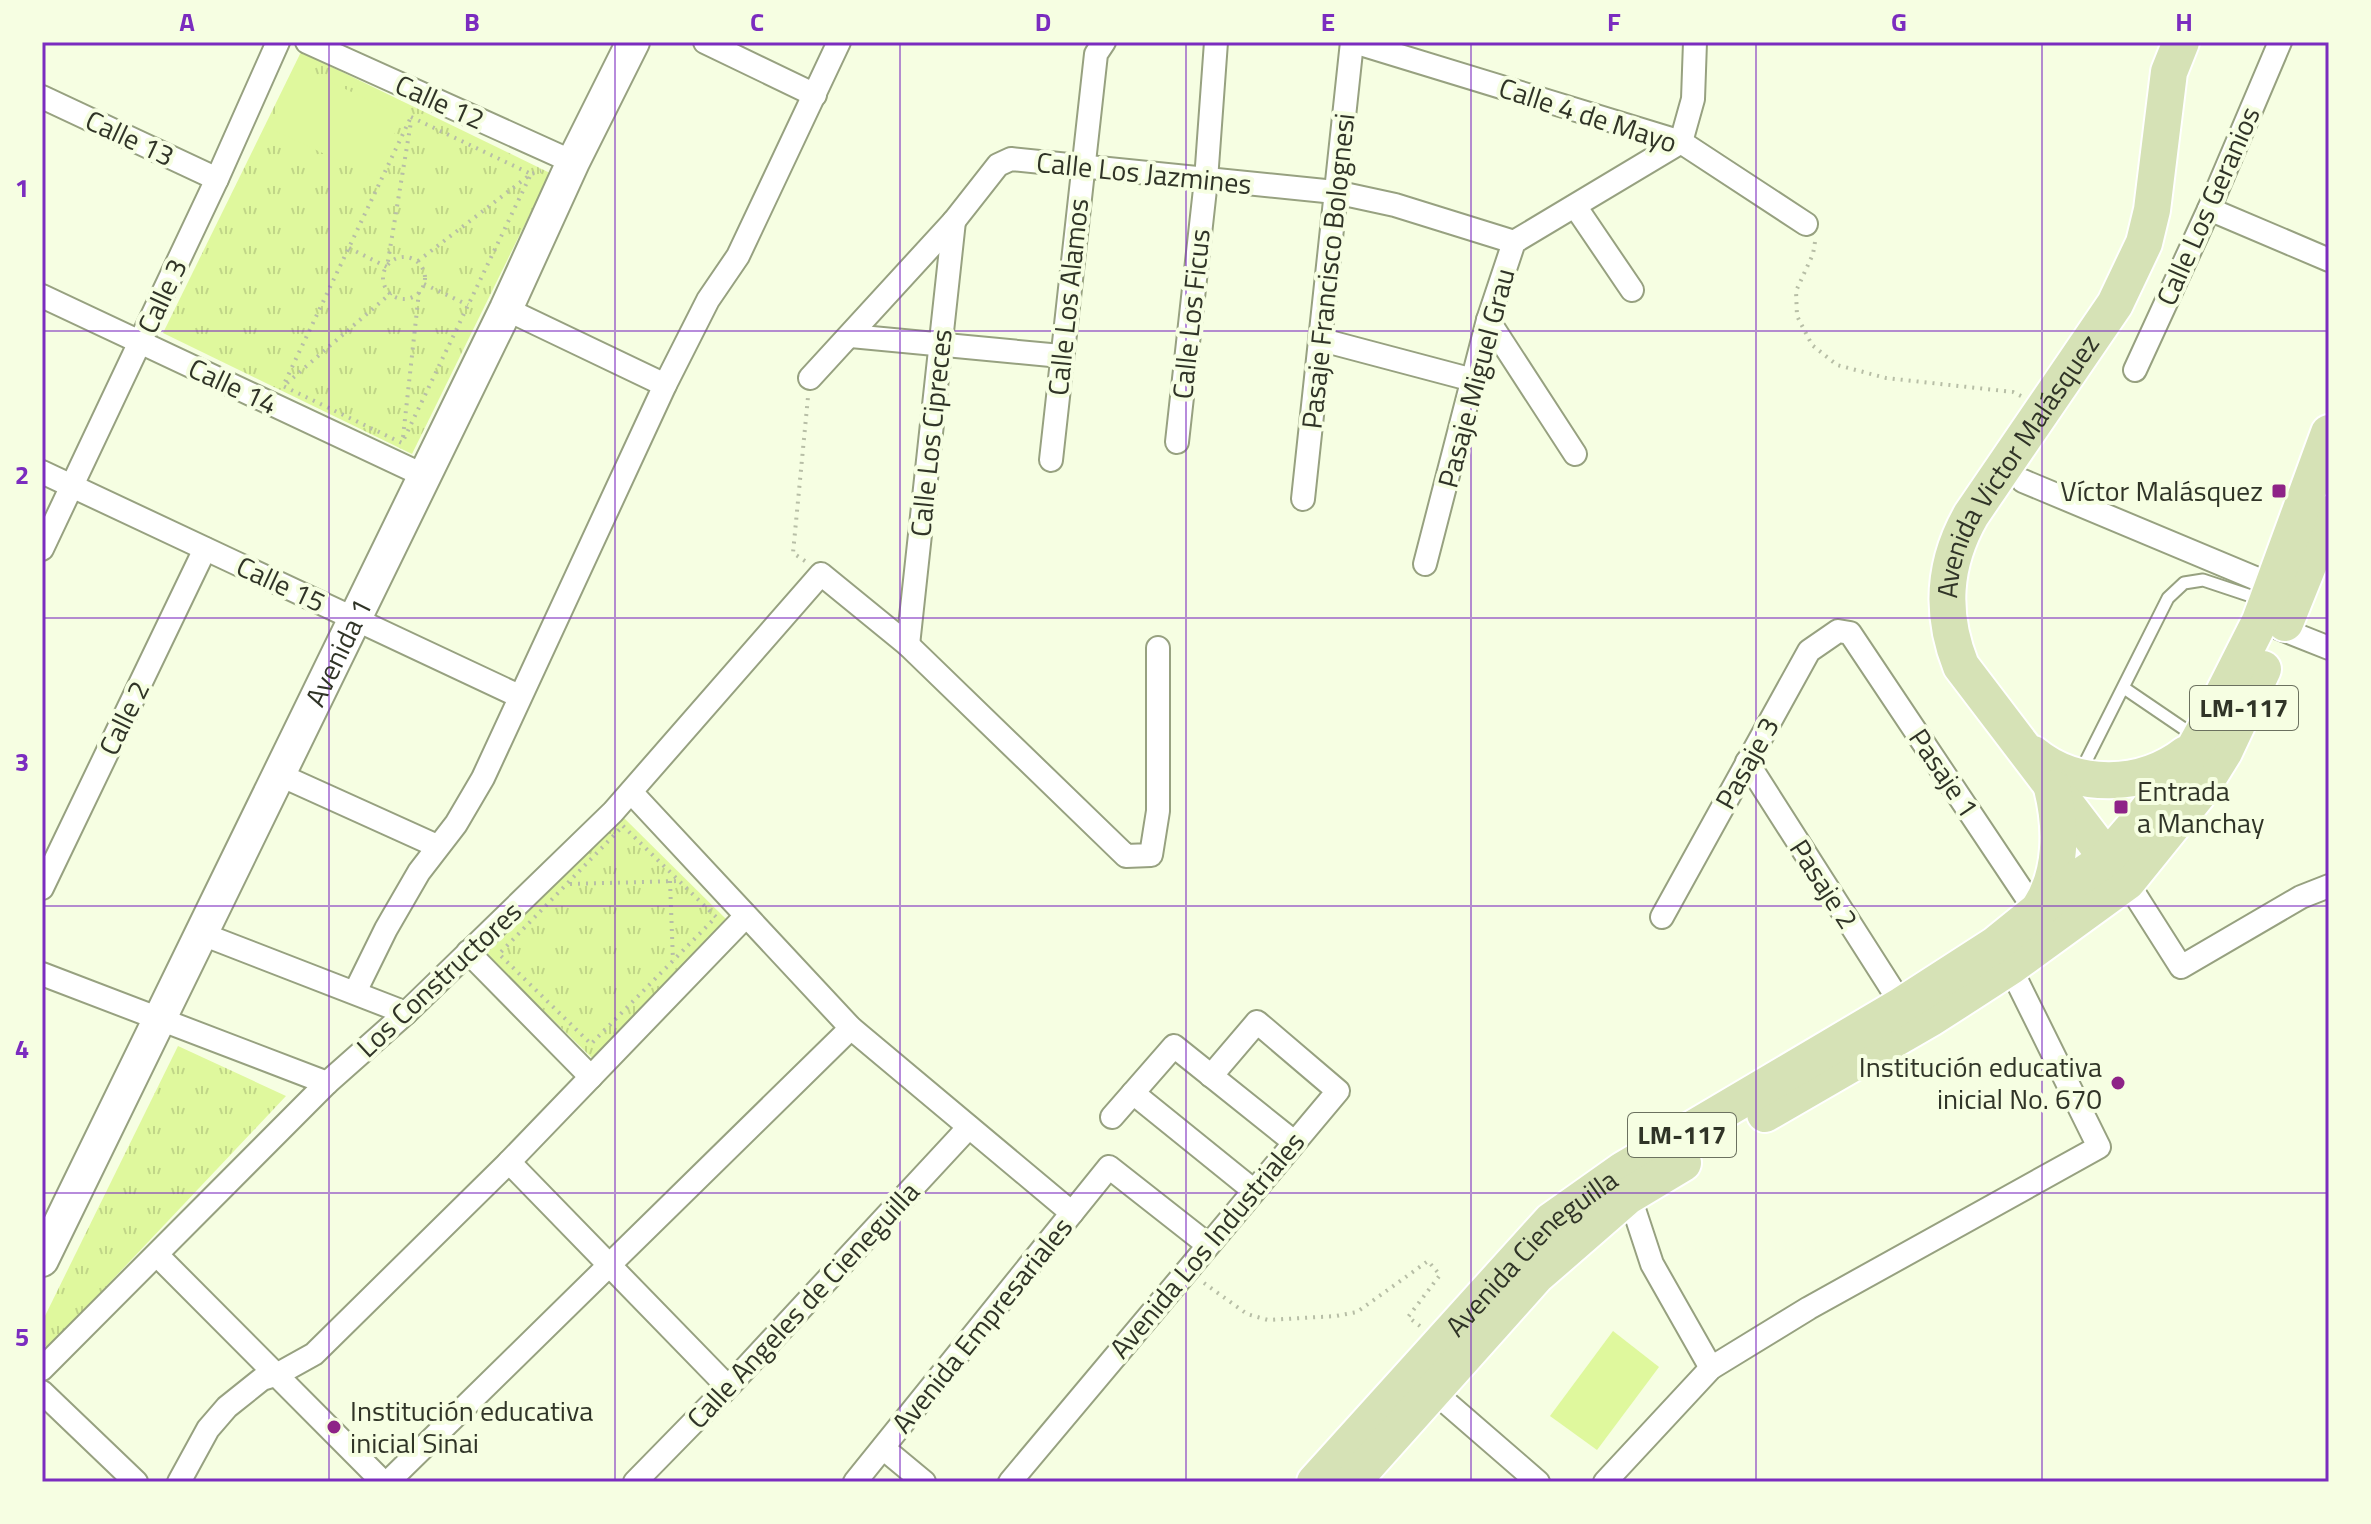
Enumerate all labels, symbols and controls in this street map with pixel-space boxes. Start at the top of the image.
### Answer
text: A [179,2,195,41]
text: B [464,2,480,41]
text: C [750,2,764,41]
text: D [1035,2,1051,41]
text: E [1321,2,1335,41]
text: F [1607,2,1621,41]
text: G [1891,2,1907,41]
text: H [2175,2,2193,41]
street label: Calle 12 [389,63,492,140]
street label: Calle 4 de Mayo [1494,66,1683,164]
street label: Calle 13 [79,98,182,177]
street label: Calle Los Geranios [2144,99,2271,312]
street label: Pasaje Francisco Bolognesi [1290,111,1365,431]
street label: Calle Los Jazmines [1034,140,1254,205]
text: 1 [15,168,29,207]
street label: Calle Los Alamos [1036,196,1099,398]
street label: Calle Los Ficus [1160,227,1221,401]
street label: Calle 3 [126,251,198,340]
street label: Pasaje Miguel Grau [1426,263,1525,492]
street label: Avenida Victor Malásquez [1925,325,2110,599]
street label: Calle Los Cipreces [898,327,963,539]
street label: Calle 14 [182,346,285,425]
text: 2 [15,455,29,494]
place label: Víctor Malásquez [2060,469,2263,512]
marker: Víctor Malásquez [2270,482,2288,500]
street label: Calle 15 [230,544,333,623]
street label: Avenida 1 [293,591,383,714]
street label: Calle 2 [87,673,160,762]
road number: LM-117 [2190,686,2298,730]
street label: Pasaje 3 [1704,709,1790,817]
street label: Pasaje 1 [1899,719,1990,826]
text: 3 [15,742,29,781]
place label: Entrada a Manchay [2137,769,2264,844]
marker: Entrada a Manchay [2112,798,2130,816]
street label: Pasaje 2 [1779,830,1870,937]
street label: Los Constructores [346,890,531,1067]
text: 4 [15,1029,29,1068]
place label: Institución educativa inicial No. 670 [1859,1045,2102,1120]
marker: Institución educativa inicial No. 670 [2109,1074,2127,1092]
road number: LM-117 [1628,1113,1736,1157]
street label: Avenida Los Industriales [1099,1122,1315,1368]
street label: Avenida Cieneguilla [1435,1158,1626,1346]
street label: Calle Angeles de Cieneguilla [676,1171,929,1438]
street label: Avenida Empresariales [881,1207,1082,1442]
text: 5 [15,1317,29,1356]
place label: Institución educativa inicial Sinai [350,1389,593,1464]
marker: Institución educativa inicial Sinai [325,1418,343,1436]

